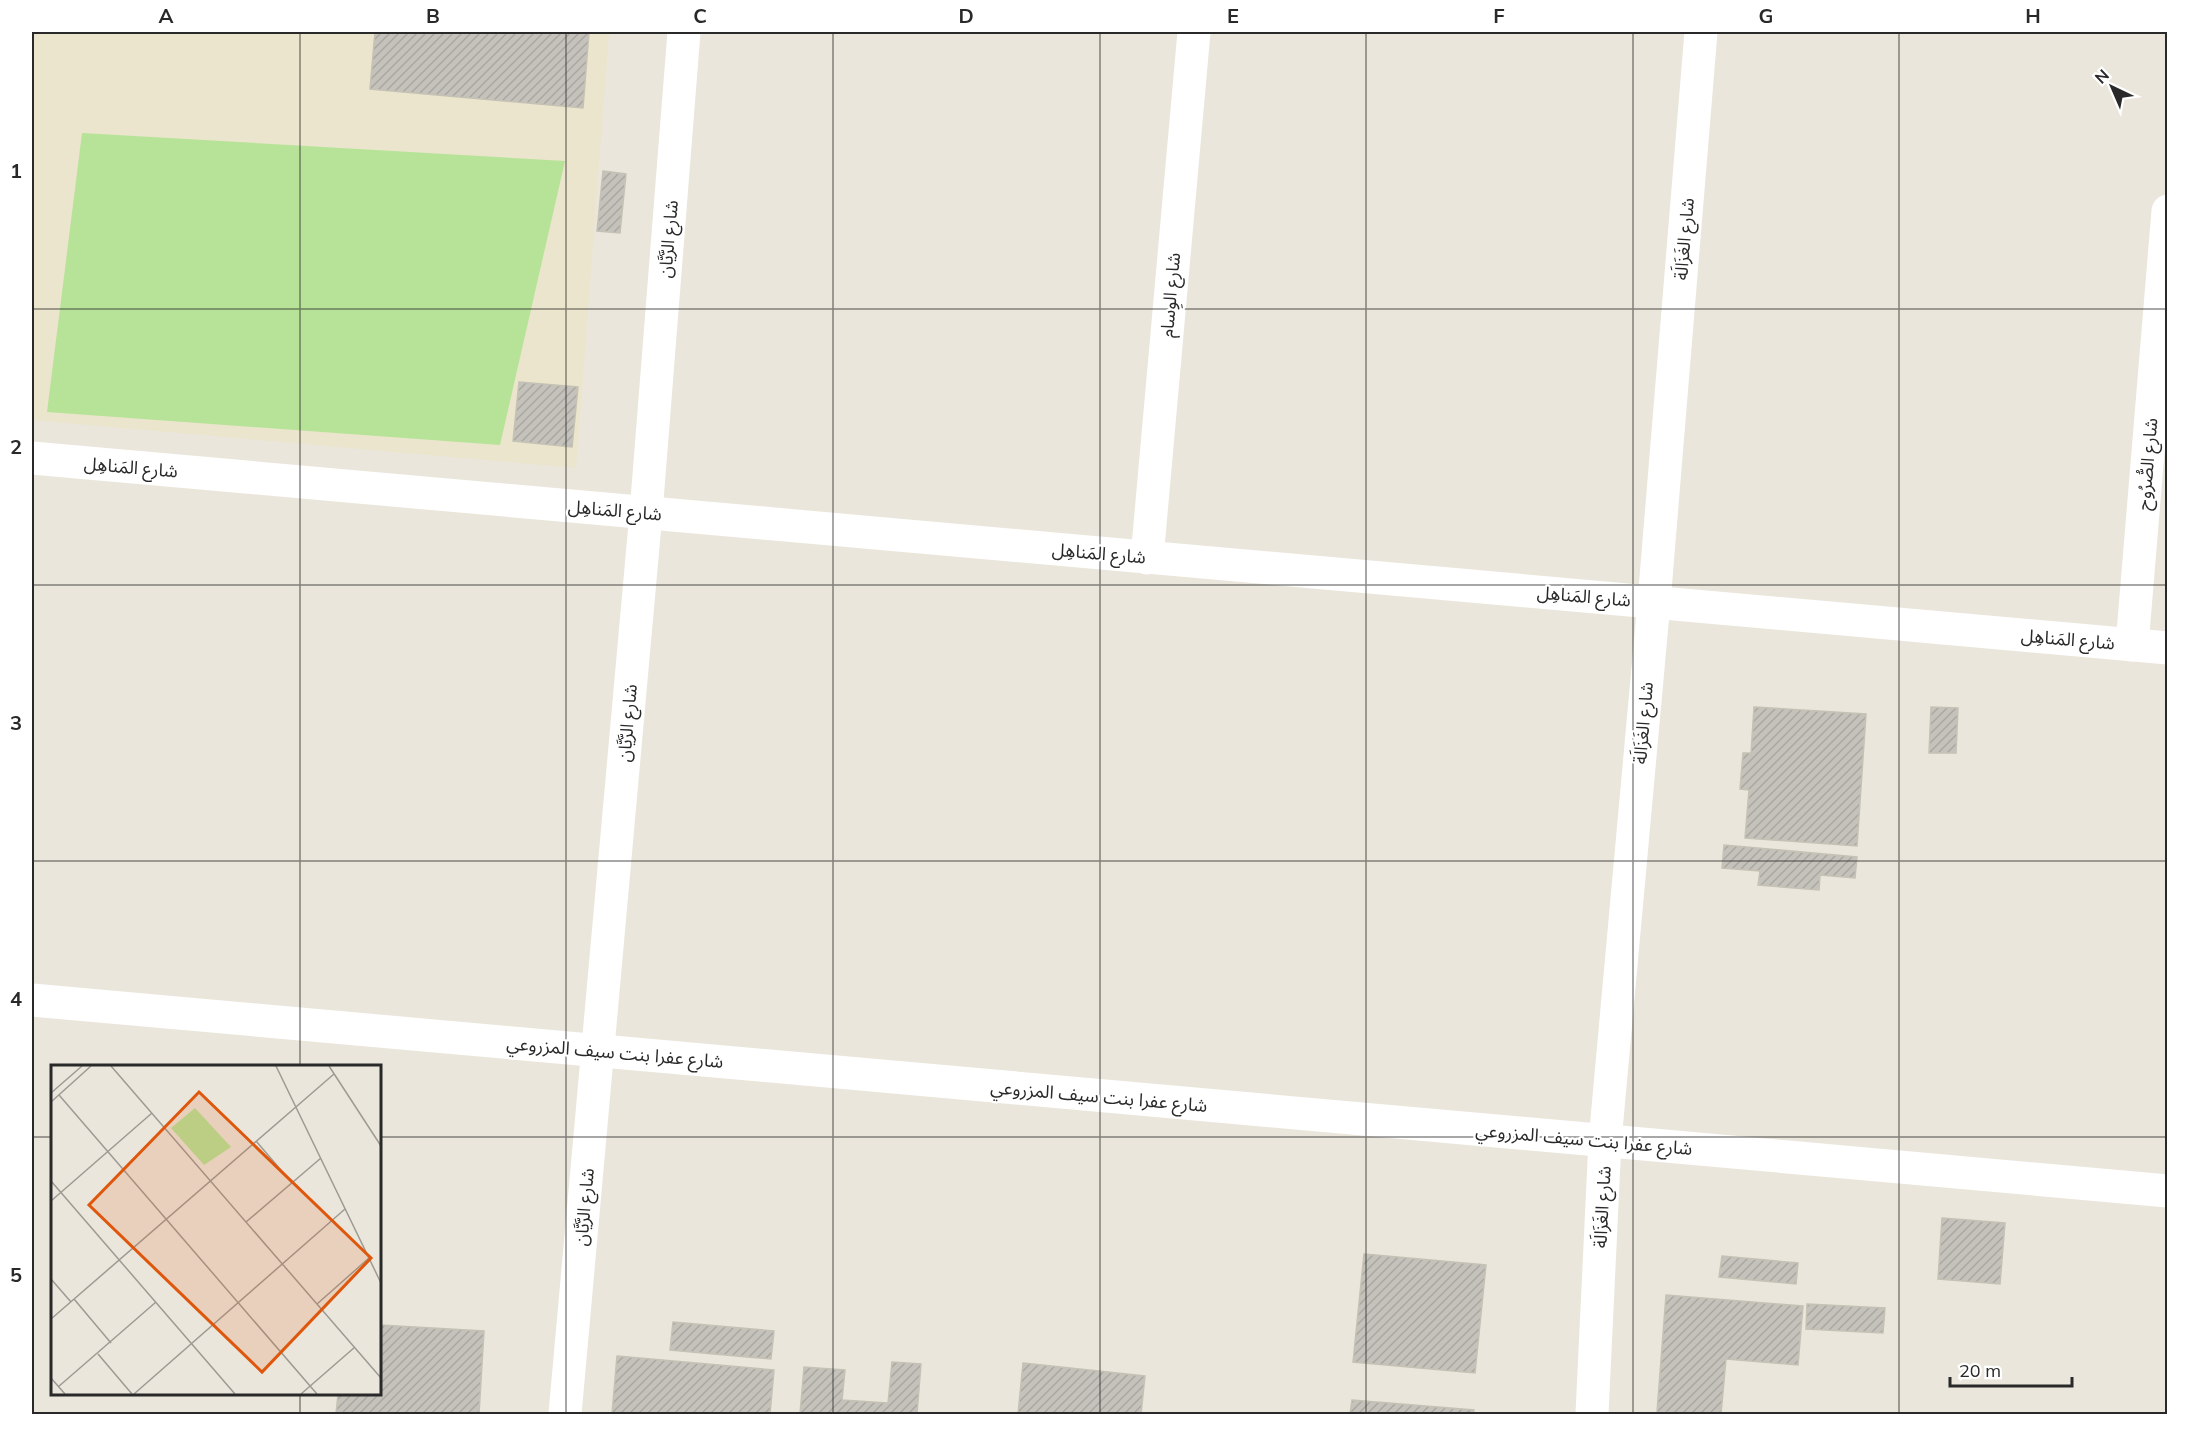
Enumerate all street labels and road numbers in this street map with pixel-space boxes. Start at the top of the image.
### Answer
street label: شارع الغَزَالَة [1668,197,1702,281]
street label: شارع الرَّيَّان [653,199,686,279]
street label: شارع الوِسام [1155,252,1188,339]
street label: شارع الصُّرُوح [2132,417,2165,511]
street label: شارع المَناهِل [83,451,179,486]
street label: شارع المَناهِل [567,494,663,529]
street label: شارع المَناهِل [1051,537,1147,572]
street label: شارع المَناهِل [1536,580,1632,615]
street label: شارع المَناهِل [2020,623,2116,658]
street label: شارع الغَزَالَة [1627,681,1661,765]
street label: شارع الرَّيَّان [612,683,645,763]
street label: شارع عفرا بنت سيف المزروعي [505,1031,724,1076]
street label: شارع عفرا بنت سيف المزروعي [989,1075,1208,1120]
street label: شارع عفرا بنت سيف المزروعي [1474,1118,1693,1163]
street label: شارع الغَزَالَة [1588,1165,1619,1249]
street label: شارع الرَّيَّان [569,1167,602,1247]

